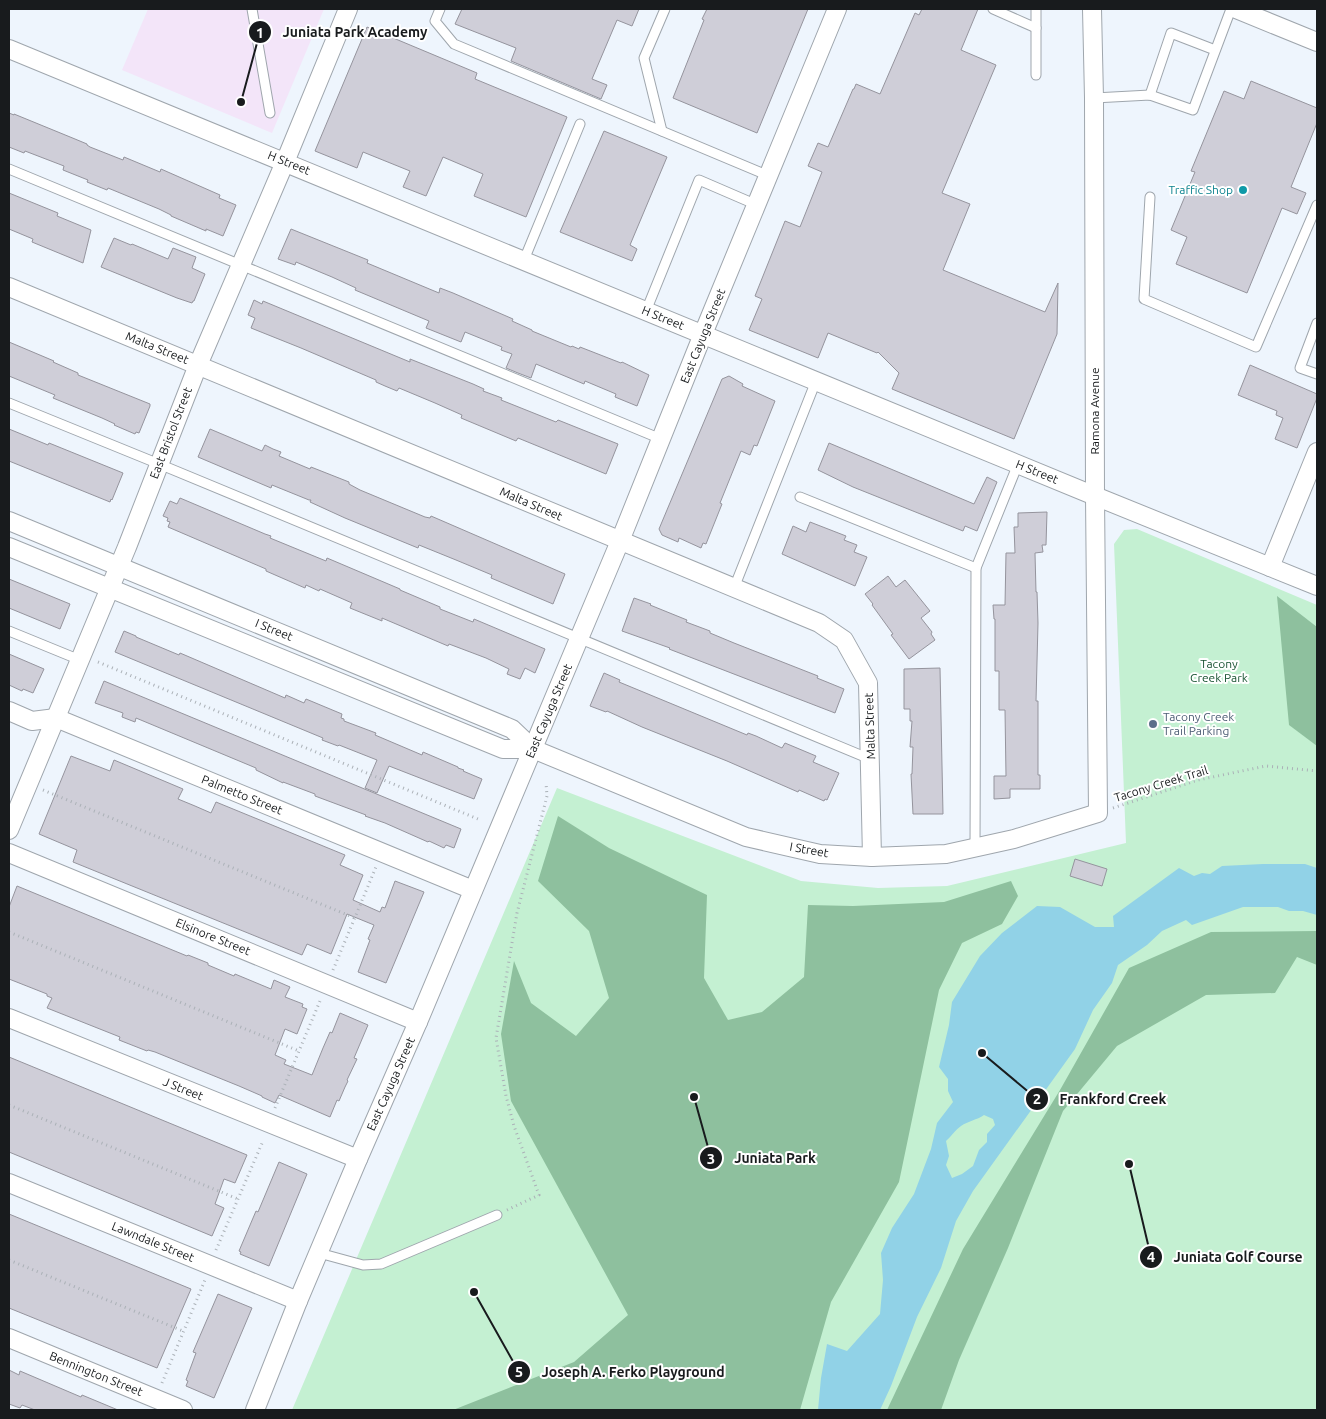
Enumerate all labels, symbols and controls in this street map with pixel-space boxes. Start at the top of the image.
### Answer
callout: Juniata Park Academy [247,18,437,47]
text: 1 [256,24,264,41]
text: Juniata Park Academy [283,24,428,40]
street label: H Street [266,148,313,177]
place label: Traffic Shop [1168,183,1233,196]
marker: Traffic Shop [1237,184,1249,196]
street label: East Cayuga Street [678,286,728,385]
street label: H Street [640,303,687,332]
street label: Malta Street [124,329,191,366]
street label: Ramona Avenue [1088,367,1101,455]
street label: East Bristol Street [147,385,194,480]
street label: H Street [1014,457,1061,486]
street label: Malta Street [498,484,565,523]
street label: I Street [254,616,295,643]
park label: Tacony Creek Park [1190,657,1248,684]
street label: East Cayuga Street [523,662,574,760]
street label: Malta Street [862,692,877,760]
place label: Tacony Creek Trail Parking [1163,710,1234,737]
marker: Tacony Creek Trail Parking [1147,718,1159,730]
street label: Tacony Creek Trail [1112,763,1209,804]
street label: Palmetto Street [200,772,285,817]
street label: I Street [789,840,830,859]
street label: Elsinore Street [174,916,253,958]
street label: East Cayuga Street [364,1035,417,1133]
street label: J Street [161,1075,205,1103]
callout: Frankford Creek [1024,1084,1176,1113]
text: 2 [1033,1090,1041,1107]
text: Frankford Creek [1060,1091,1167,1107]
callout: Juniata Park [699,1144,826,1173]
text: 3 [707,1150,715,1167]
text: Juniata Park [734,1150,816,1166]
street label: Lawndale Street [110,1219,197,1264]
callout: Juniata Golf Course [1138,1242,1312,1271]
text: 4 [1147,1248,1155,1265]
text: Juniata Golf Course [1173,1249,1303,1265]
street label: Bennington Street [48,1349,145,1398]
callout: Joseph A. Ferko Playground [506,1357,735,1386]
text: 5 [515,1363,523,1380]
text: Joseph A. Ferko Playground [541,1364,725,1380]

